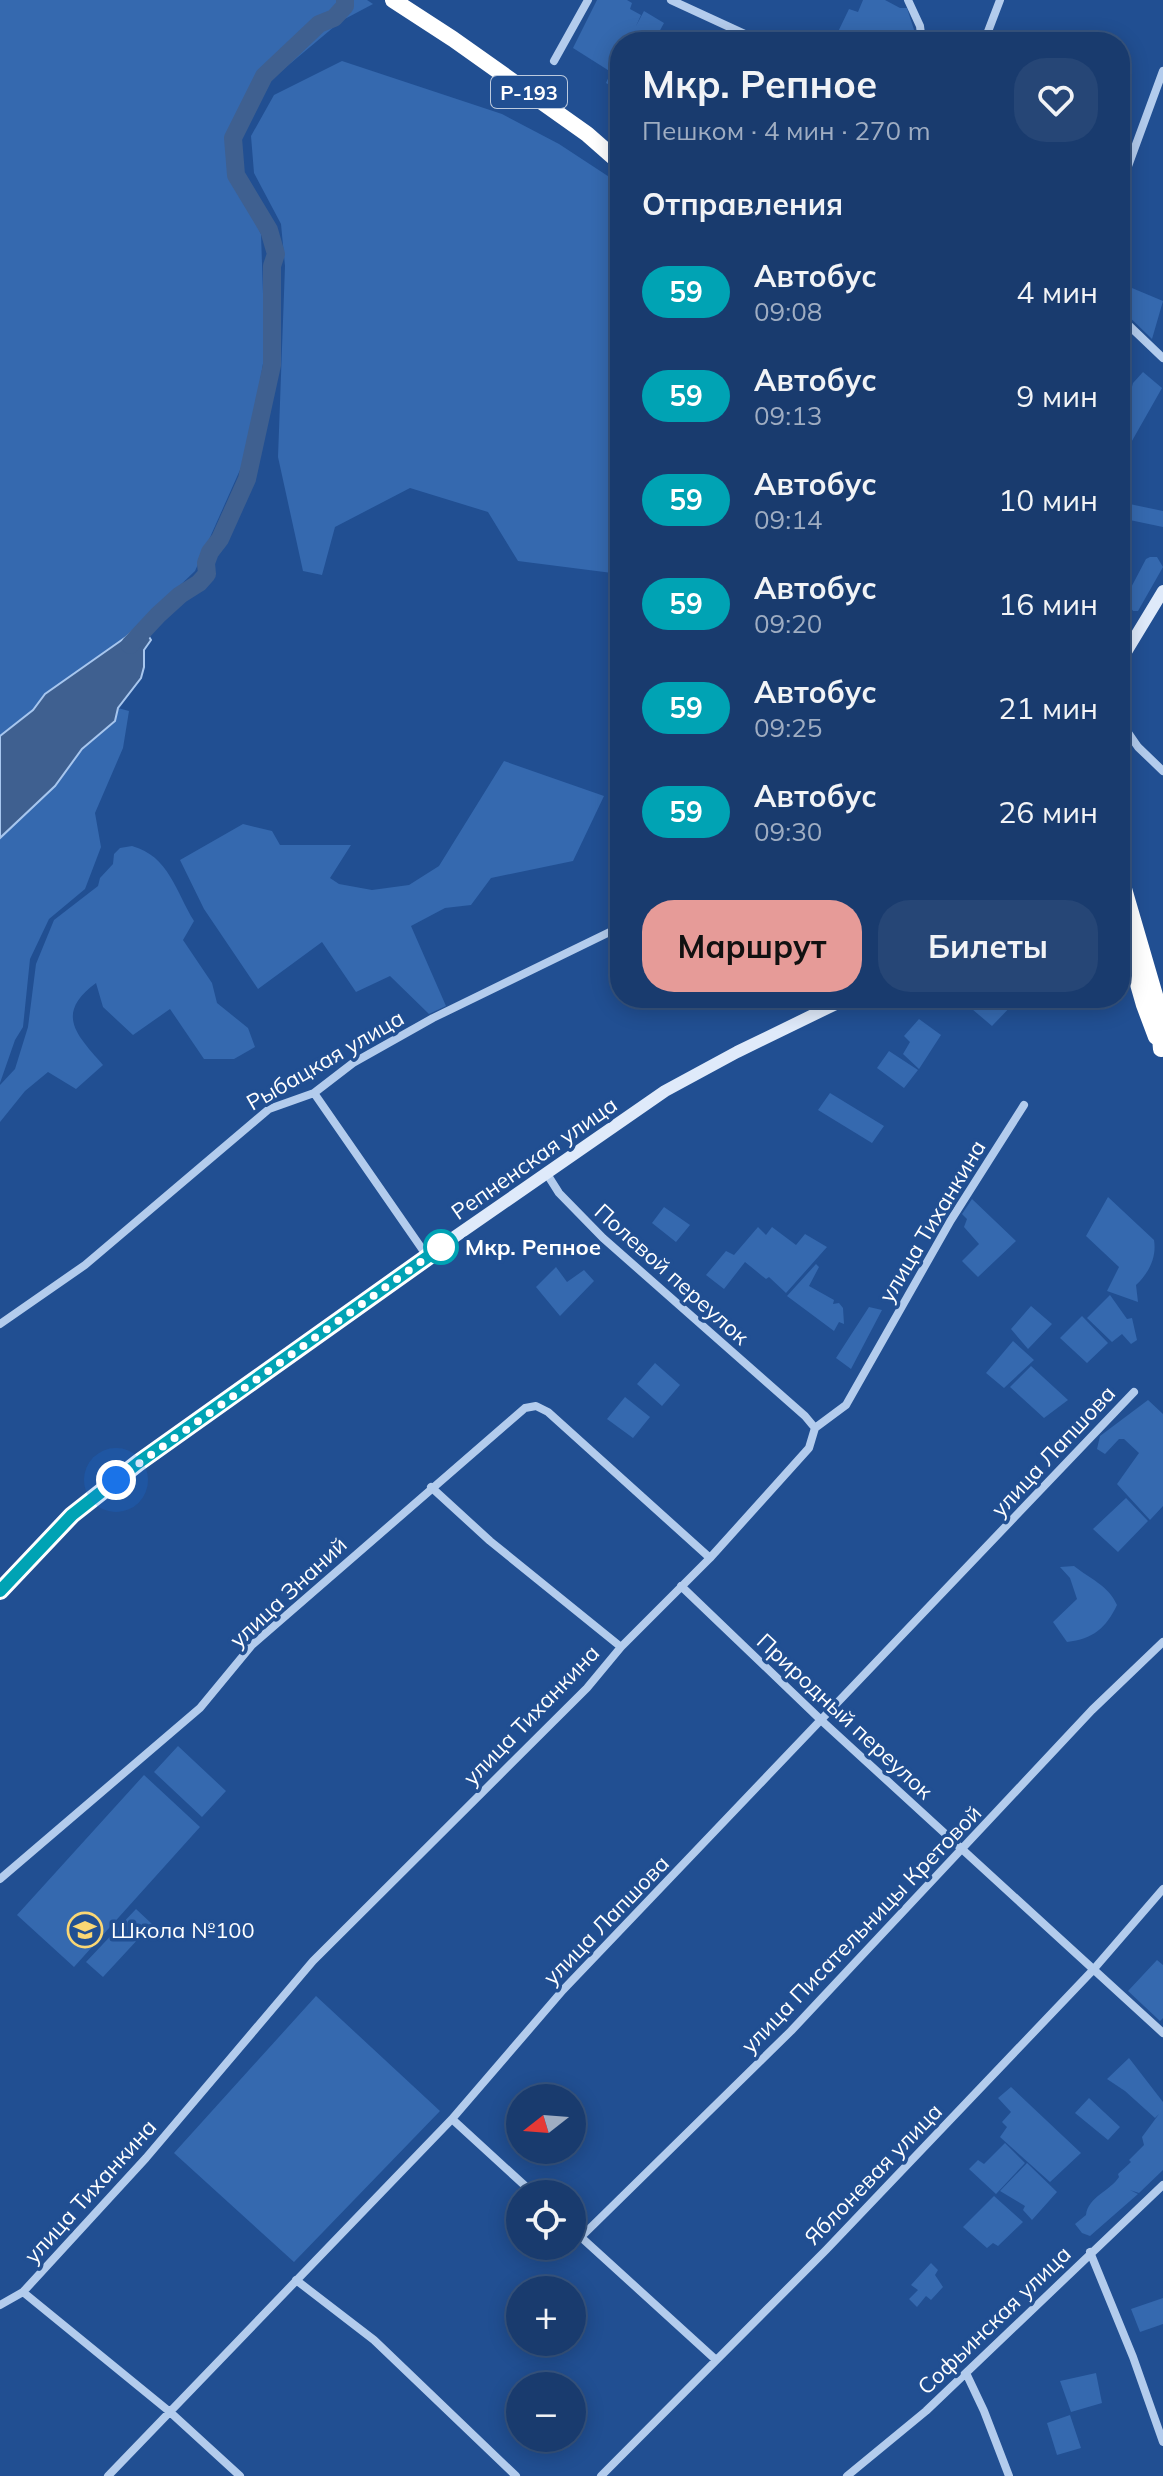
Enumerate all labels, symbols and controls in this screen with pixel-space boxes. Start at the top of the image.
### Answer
button: heart [1014,58,1098,142]
text: Мкр. Репное [642,60,877,108]
road number: Р-193 [491,76,567,108]
text: Пешком · 4 мин · 270 m [642,114,931,147]
text: Отправления [642,185,843,223]
text: Автобус [754,257,877,295]
text: 4 мин [1016,273,1098,311]
text: 59 [669,274,703,309]
text: 09:08 [754,295,822,328]
text: Автобус [754,361,877,399]
text: 9 мин [1016,377,1098,415]
text: 59 [669,378,703,413]
text: 09:13 [754,399,822,432]
text: Автобус [754,465,877,503]
text: 10 мин [998,481,1098,519]
text: 59 [669,482,703,517]
text: 09:14 [754,503,822,536]
text: Автобус [754,569,877,607]
text: 16 мин [998,585,1098,623]
text: 59 [669,586,703,621]
text: 09:20 [754,607,822,640]
text: Автобус [754,673,877,711]
text: 21 мин [998,689,1098,727]
text: 59 [669,690,703,725]
text: 09:25 [754,711,822,744]
text: Автобус [754,777,877,815]
text: 26 мин [998,793,1098,831]
text: 59 [669,794,703,829]
text: 09:30 [754,815,822,848]
button: Маршрут [642,900,862,992]
button: Билеты [878,900,1098,992]
street label: Рыбацкая улица [241,1004,409,1116]
street label: Репненская улица [446,1090,622,1226]
street label: улица Тиханкина [872,1135,992,1307]
street label: Полевой переулок [589,1197,755,1351]
marker: Мкр. Репное [424,1230,458,1264]
place label: Мкр. Репное [465,1233,601,1261]
street label: улица Лапшова [985,1379,1121,1523]
your location [96,1460,136,1500]
street label: улица Знаний [224,1531,352,1653]
street label: Природный переулок [751,1627,939,1805]
street label: улица Тиханкина [457,1639,605,1791]
street label: улица Писательницы Кретовой [735,1799,987,2059]
street label: улица Лапшова [537,1849,675,1991]
school or university icon: Школа №100 [66,1911,104,1949]
place label: Школа №100 [111,1916,255,1944]
north arrow [506,2084,586,2164]
map controls [506,2084,586,2452]
street label: Яблоневая улица [798,2097,948,2251]
street label: улица Тиханкина [18,2113,162,2269]
button: locate [506,2180,586,2260]
street label: Софьинская улица [912,2240,1076,2400]
button: + [506,2276,586,2356]
button: − [506,2372,586,2452]

